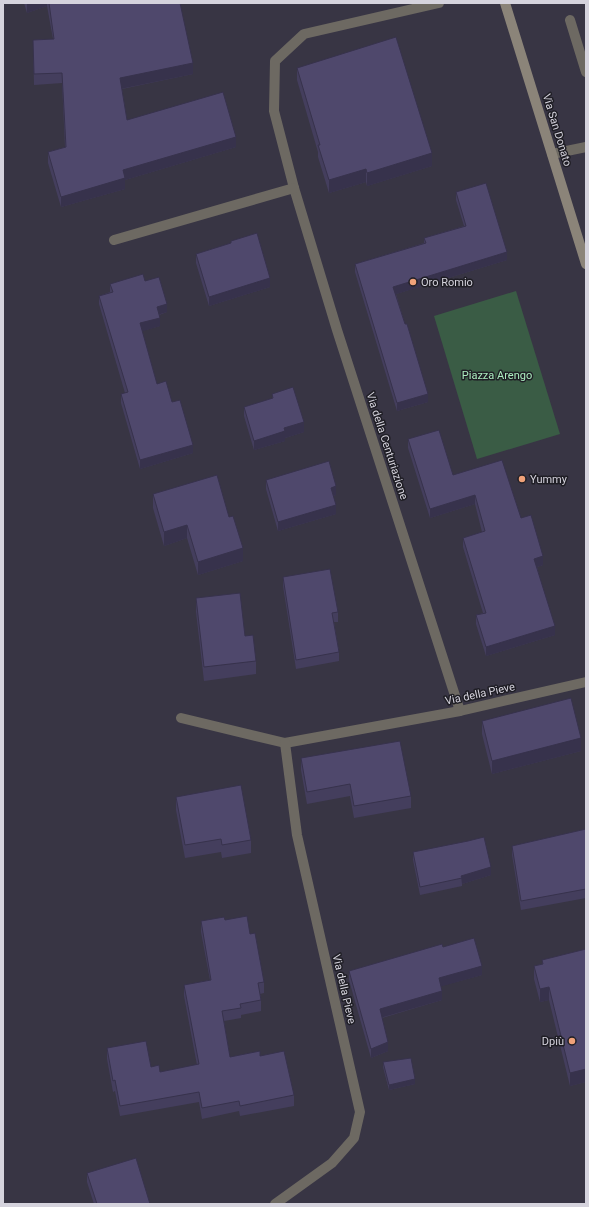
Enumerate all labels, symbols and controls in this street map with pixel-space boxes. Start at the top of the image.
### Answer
street label: Via San Donato [540,92,574,168]
place label: Oro Romio [421,276,473,289]
marker: Oro Romio [408,277,418,287]
park label: Piazza Arengo [462,369,532,382]
street label: Via della Centuriazione [364,391,411,501]
place label: Yummy [530,473,568,486]
marker: Yummy [517,474,527,484]
street label: Via della Pieve [444,680,516,708]
street label: Via della Pieve [330,953,358,1025]
place label: Dpiù [542,1035,564,1048]
marker: Dpiù [567,1036,577,1046]

